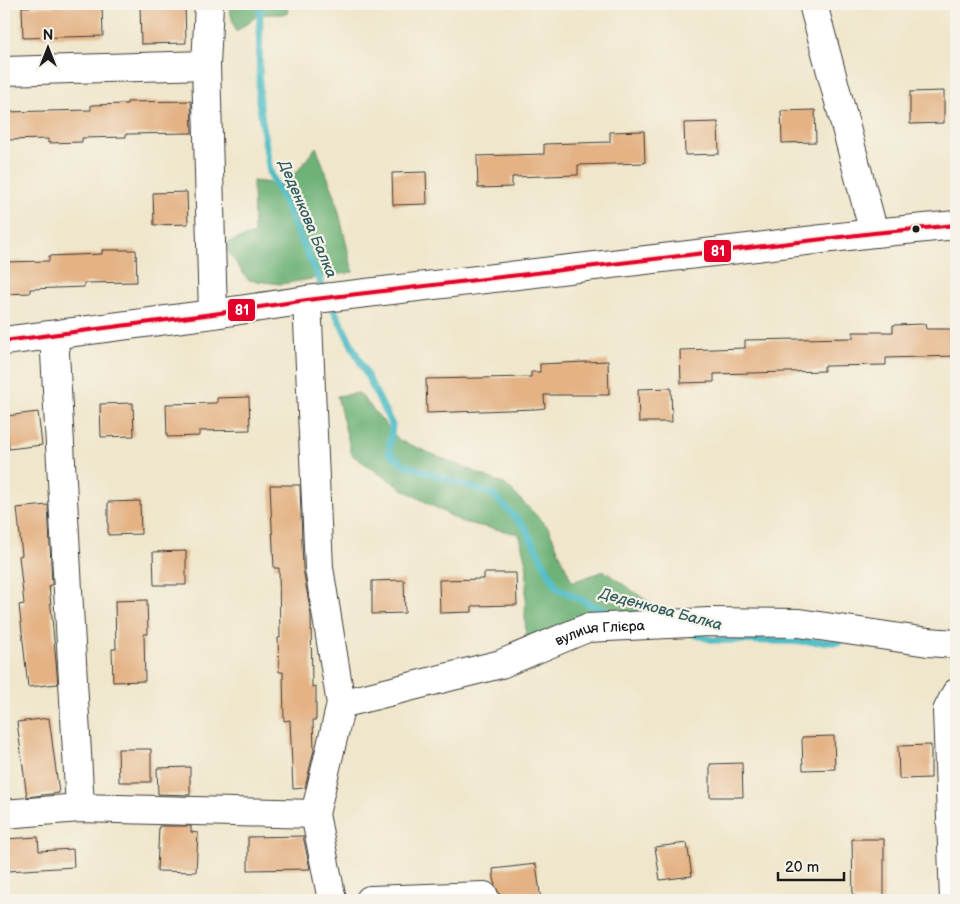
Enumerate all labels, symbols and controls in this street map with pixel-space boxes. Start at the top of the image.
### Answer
north arrow [22,22,72,72]
text: N [43,27,53,44]
water label: Деденкова Балка [274,156,341,281]
unlabelled marker [911,224,921,234]
line badge: 81 [703,239,732,263]
text: 81 [711,243,725,260]
line badge: 81 [227,298,256,322]
text: 81 [235,302,249,319]
water label: Деденкова Балка [596,584,724,635]
street label: вулиця Глієра [552,617,646,649]
scale bar [778,849,844,881]
text: 20 m [785,858,819,877]

